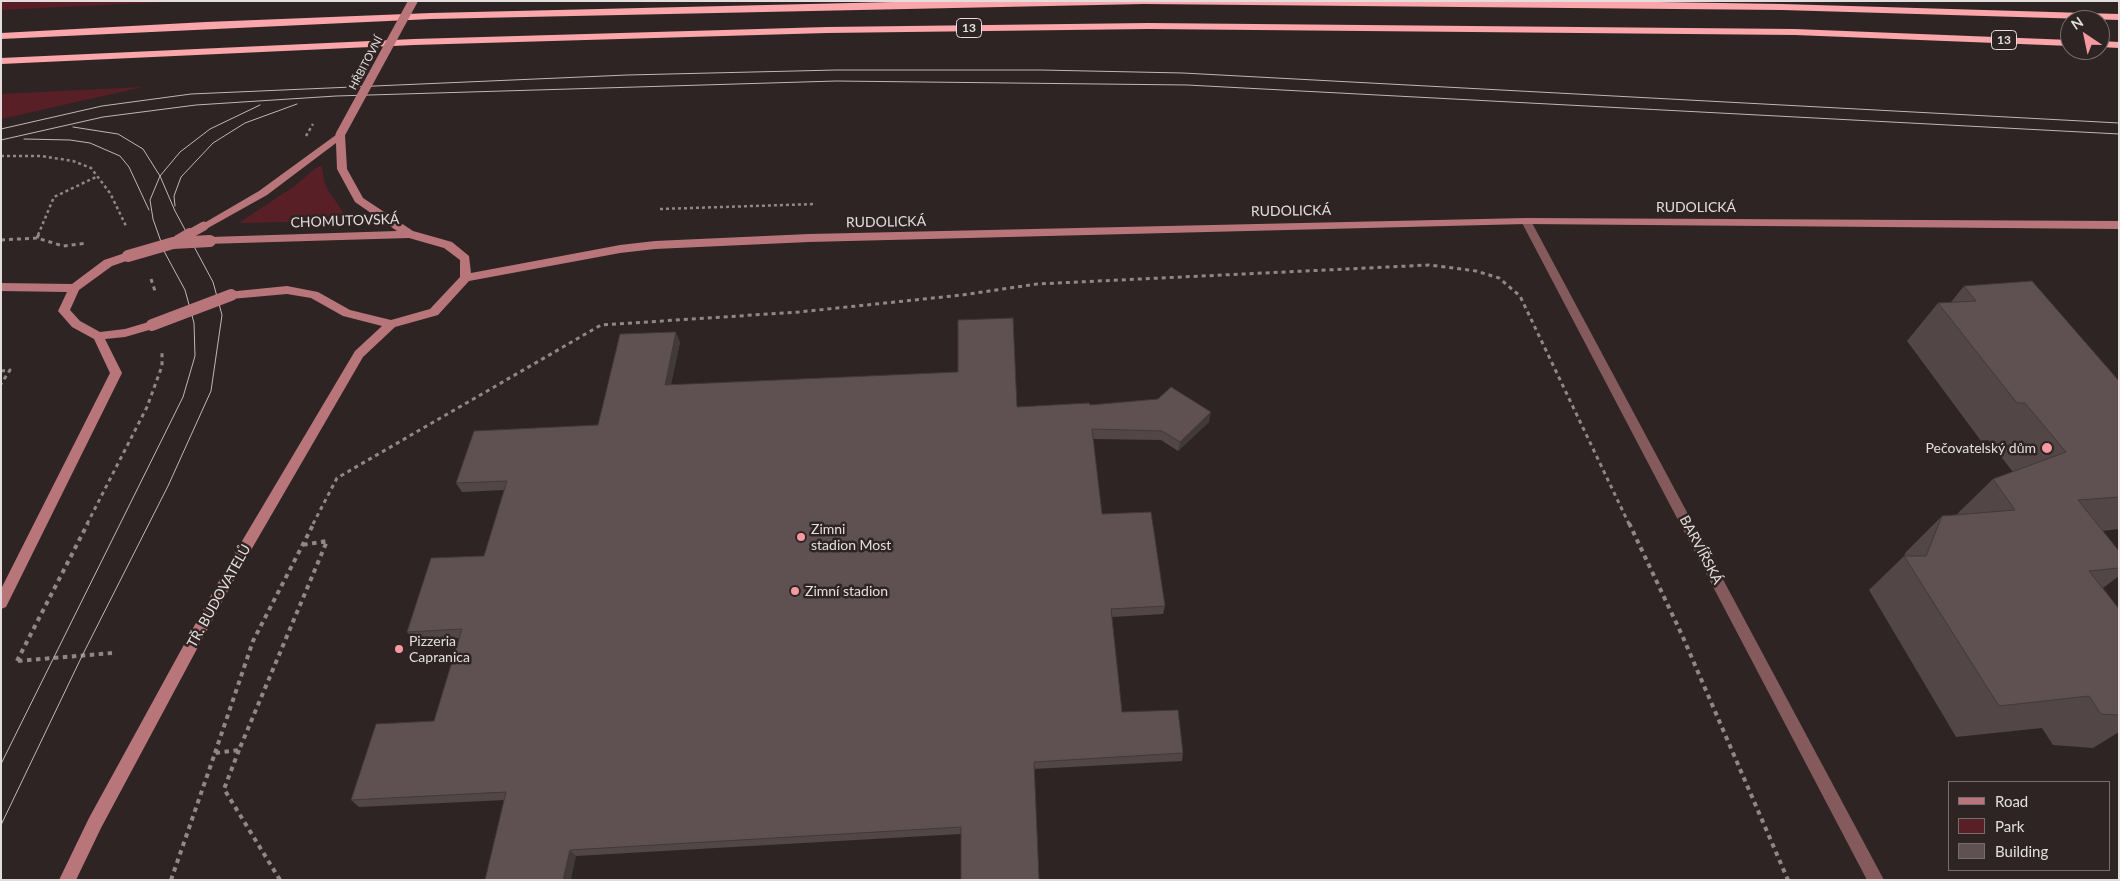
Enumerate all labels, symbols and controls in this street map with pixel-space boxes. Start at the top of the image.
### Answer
north arrow [2060,10,2110,60]
text: N [2068,13,2086,33]
road number: 13 [956,18,982,38]
road number: 13 [1992,30,2016,50]
street label: HŘBITOVNÍ [346,34,386,92]
street label: RUDOLICKÁ [1656,199,1736,215]
street label: RUDOLICKÁ [1251,202,1331,220]
street label: CHOMUTOVSKÁ [290,211,400,231]
street label: RUDOLICKÁ [846,213,926,231]
place label: Pečovatelský dům [1926,440,2036,456]
marker: Pečovatelský dům [2040,441,2054,455]
street label: BARVÍŘSKÁ [1676,513,1726,587]
place label: Zimni stadion Most [811,521,891,554]
marker: Zimni stadion Most [795,531,807,543]
street label: TŘ. BUDOVATELŮ [184,541,254,651]
place label: Zimní stadion [805,583,888,599]
marker: Zimní stadion [789,585,801,597]
place label: Pizzeria Capranica [409,633,470,666]
marker: Pizzeria Capranica [393,643,405,655]
legend [1948,781,2110,871]
text: Road [1995,792,2028,810]
text: Park [1995,817,2024,835]
text: Building [1995,842,2048,860]

